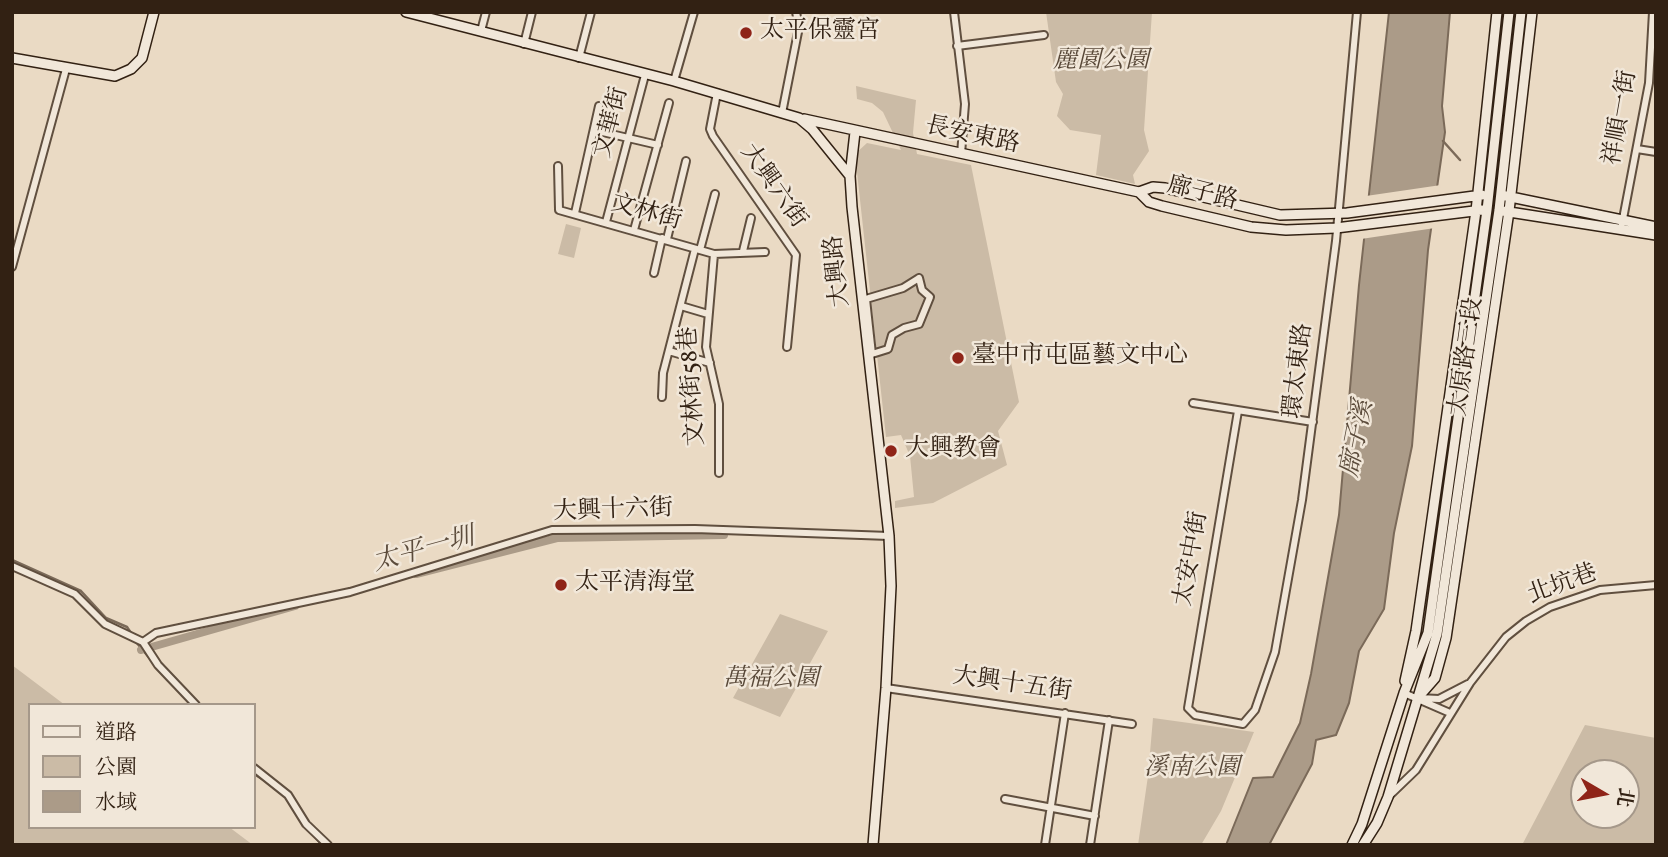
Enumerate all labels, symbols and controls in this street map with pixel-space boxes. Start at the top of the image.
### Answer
place label: 太平保靈宮 [760,19,880,47]
marker: 太平保靈宮 [738,25,754,41]
park label: 麗園公園 [1053,49,1149,77]
street label: 祥順一街 [1599,68,1645,168]
street label: 文華街 [590,84,636,162]
street label: 長安東路 [922,113,1022,161]
street label: 大興六街 [733,139,811,235]
street label: 廍子路 [1164,172,1240,218]
street label: 文林街 [607,190,685,238]
street label: 大興路 [821,234,857,308]
street label: 太原路三段 [1445,296,1491,418]
street label: 環太東路 [1280,322,1320,420]
street label: 文林街58巷 [675,325,713,447]
place label: 臺中市屯區藝文中心 [972,344,1188,372]
marker: 臺中市屯區藝文中心 [950,350,966,366]
water label: 廍子溪 [1336,398,1382,480]
place label: 大興教會 [905,437,1001,465]
marker: 大興教會 [883,443,899,459]
street label: 大興十六街 [553,496,673,528]
street label: 太安中街 [1170,509,1216,609]
water label: 太平一圳 [370,523,478,581]
street label: 北坑巷 [1524,560,1602,612]
place label: 太平清海堂 [575,571,695,599]
marker: 太平清海堂 [553,577,569,593]
street label: 大興十五街 [951,663,1073,709]
park label: 萬福公園 [723,667,819,695]
legend [28,703,256,829]
text: 道路 [95,719,137,748]
text: 公園 [95,754,137,783]
park label: 溪南公園 [1144,756,1240,784]
north arrow [1570,759,1640,829]
text: 北 [1609,786,1638,809]
text: 水域 [95,789,137,818]

